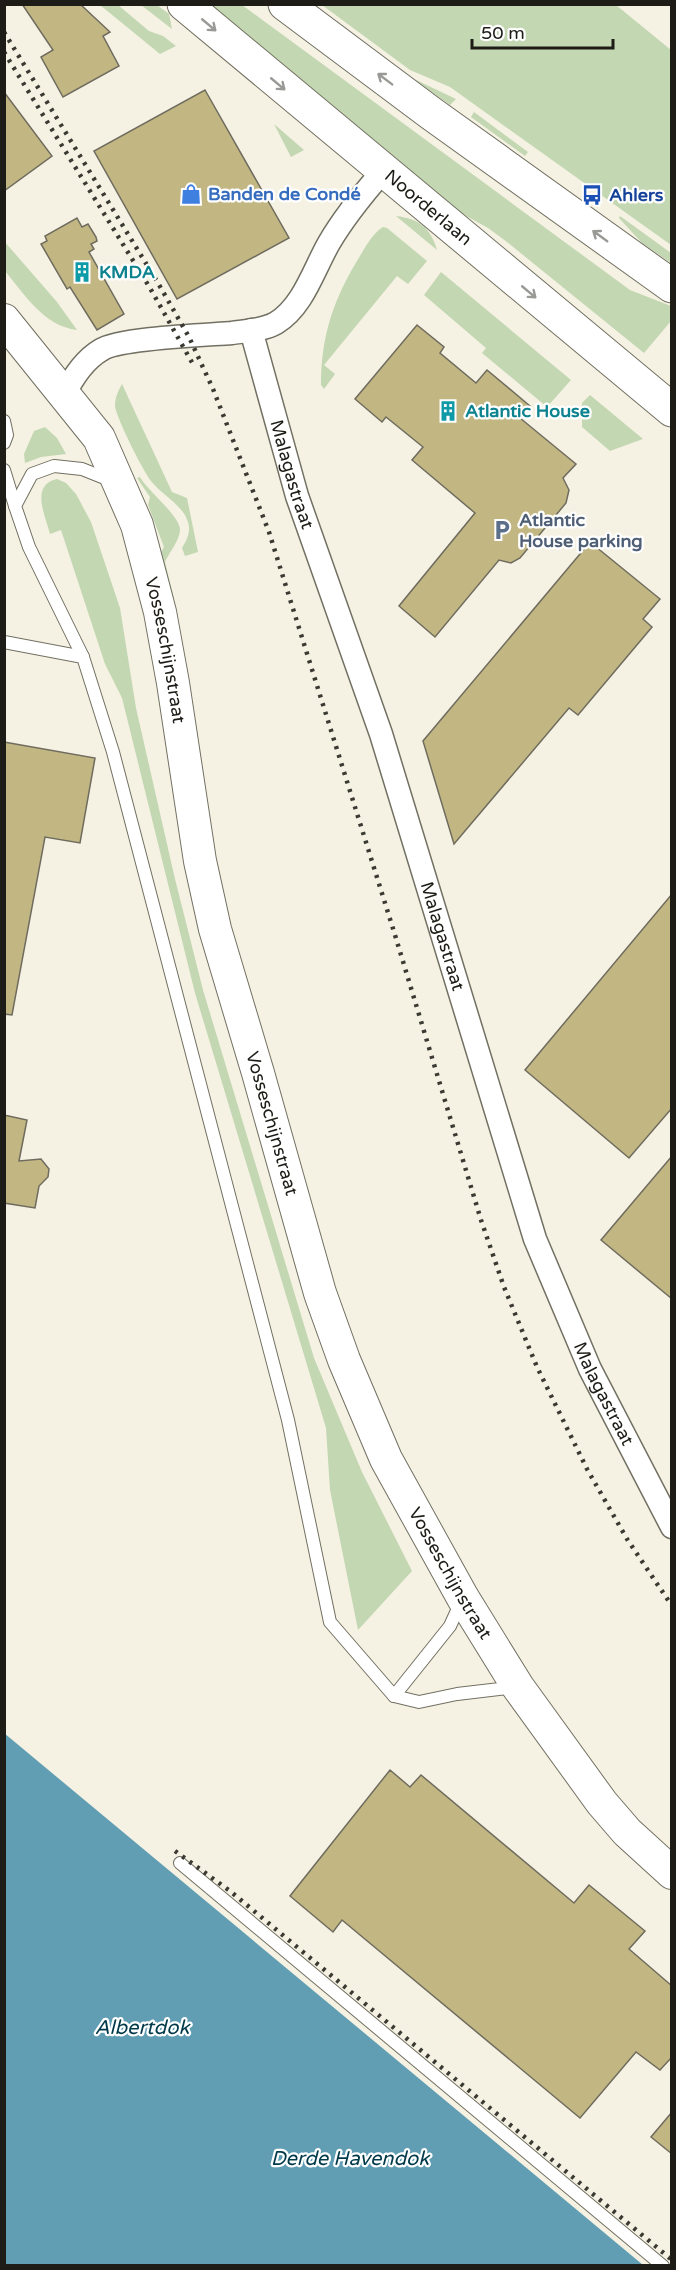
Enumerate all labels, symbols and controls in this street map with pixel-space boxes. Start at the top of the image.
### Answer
scale bar [472,12,613,50]
one-way arrow [200,19,216,32]
text: 50 m [481,22,525,44]
one-way arrow [378,73,394,86]
one-way arrow [270,77,286,90]
street label: Noorderlaan [380,165,477,250]
shop icon: Banden de Condé [179,182,203,206]
place label: Banden de Condé [208,183,361,205]
bus stop icon: Ahlers [580,183,604,207]
place label: Ahlers [609,184,664,206]
one-way arrow [592,230,608,242]
building icon: KMDA [70,260,94,284]
place label: KMDA [99,261,155,283]
one-way arrow [521,285,537,298]
building icon: Atlantic House [436,399,460,423]
place label: Atlantic House [465,400,590,422]
street label: Malagastraat [265,417,319,532]
place label: Atlantic House parking [519,509,643,552]
parking icon: Atlantic House parking [490,518,514,542]
street label: Vosseschijnstraat [140,575,190,725]
street label: Malagastraat [416,879,470,993]
street label: Vosseschijnstraat [241,1049,303,1198]
street label: Malagastraat [569,1339,639,1449]
street label: Vosseschijnstraat [404,1503,497,1643]
water label: Albertdok [95,2016,191,2040]
water label: Derde Havendok [271,2147,431,2171]

